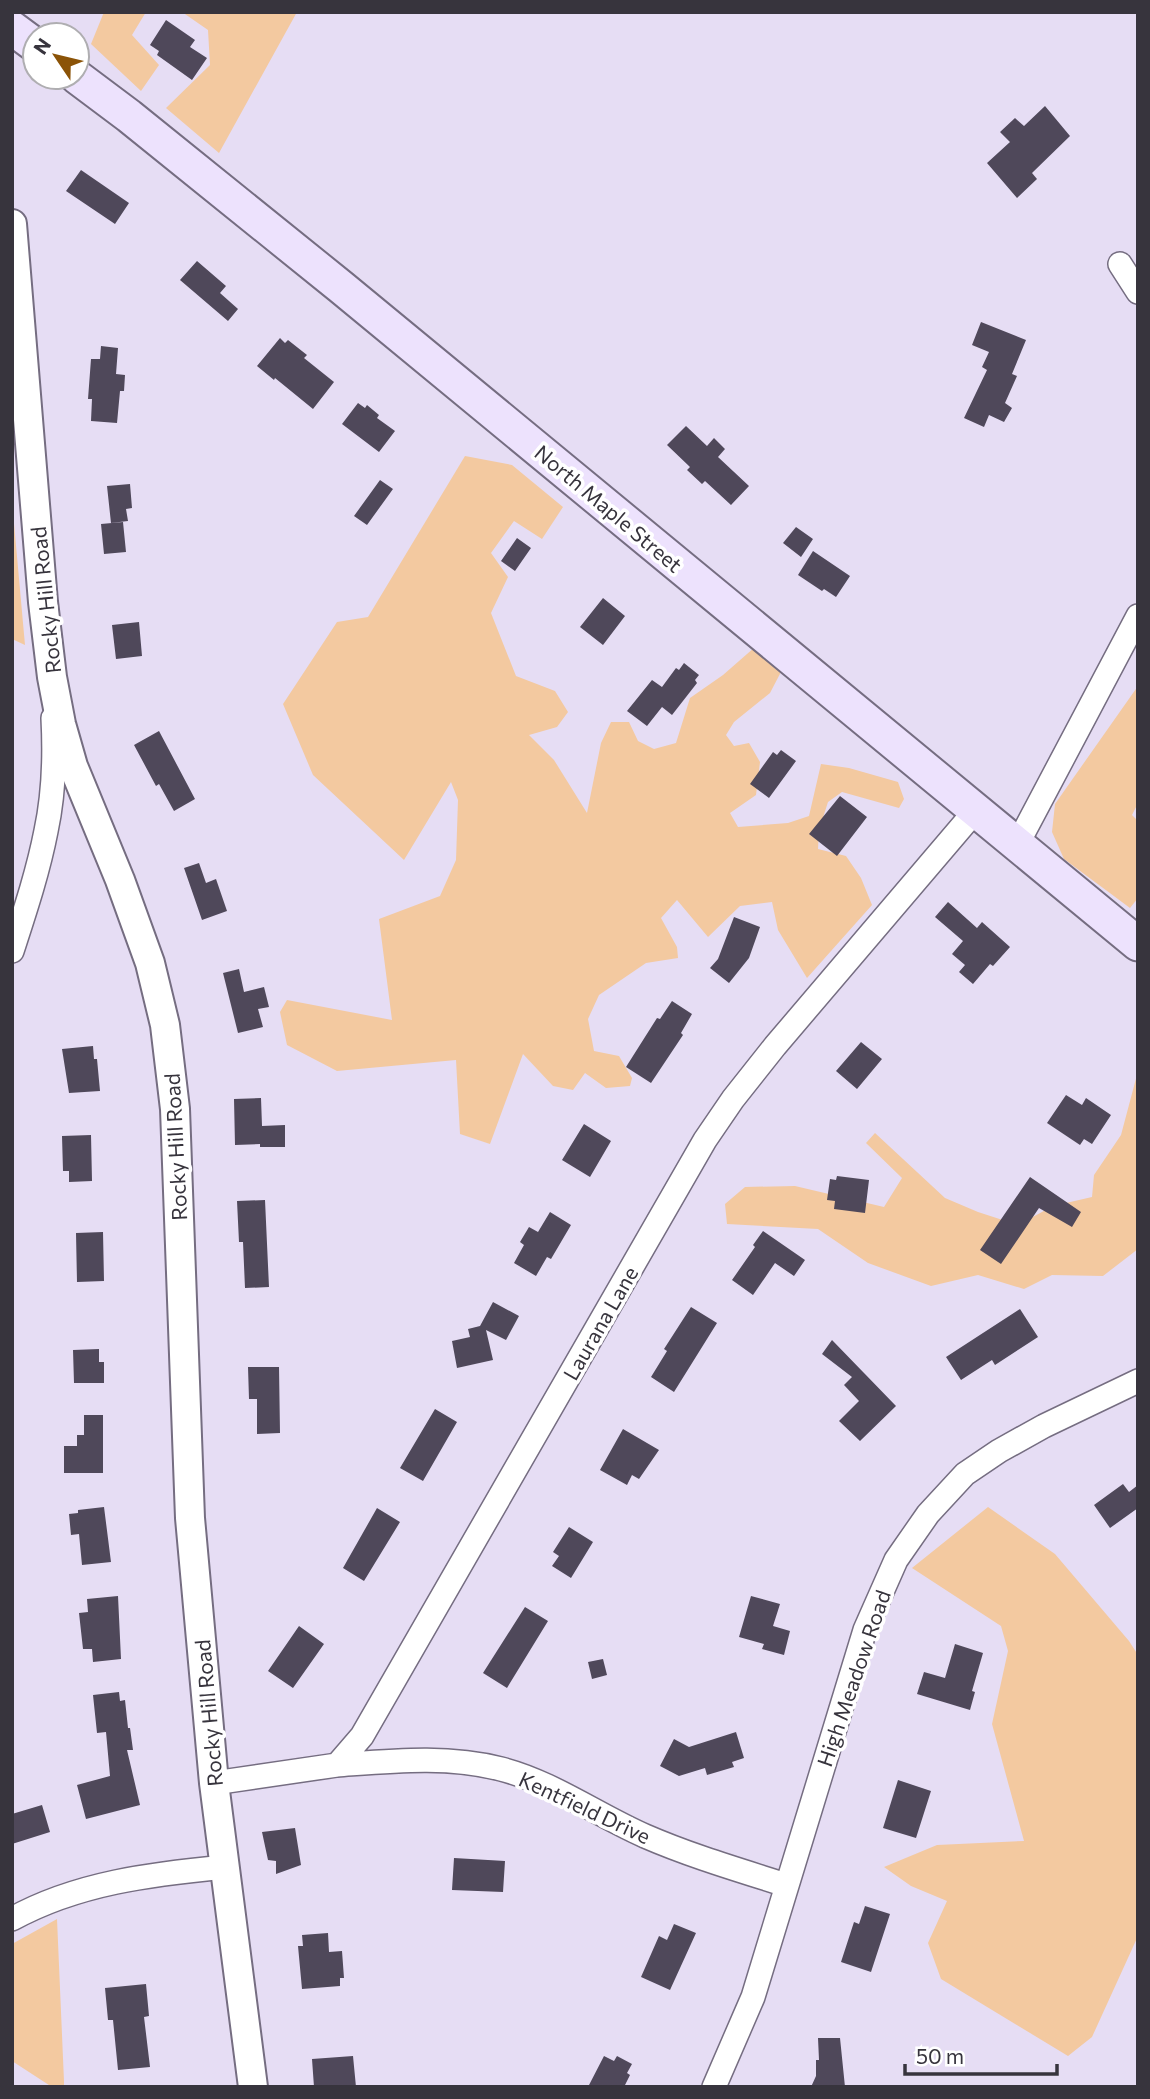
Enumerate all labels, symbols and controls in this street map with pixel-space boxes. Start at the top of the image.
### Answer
north arrow [21,21,91,91]
text: N [28,34,55,58]
street label: North Maple Street [530,439,688,577]
street label: Rocky Hill Road [25,525,65,675]
street label: Rocky Hill Road [159,1073,191,1221]
street label: Laurana Lane [557,1262,643,1384]
street label: High Meadow Road [811,1587,895,1769]
street label: Rocky Hill Road [189,1638,227,1788]
street label: Kentfield Drive [515,1766,655,1848]
scale bar [905,2032,1057,2076]
text: 50 m [916,2043,964,2068]

